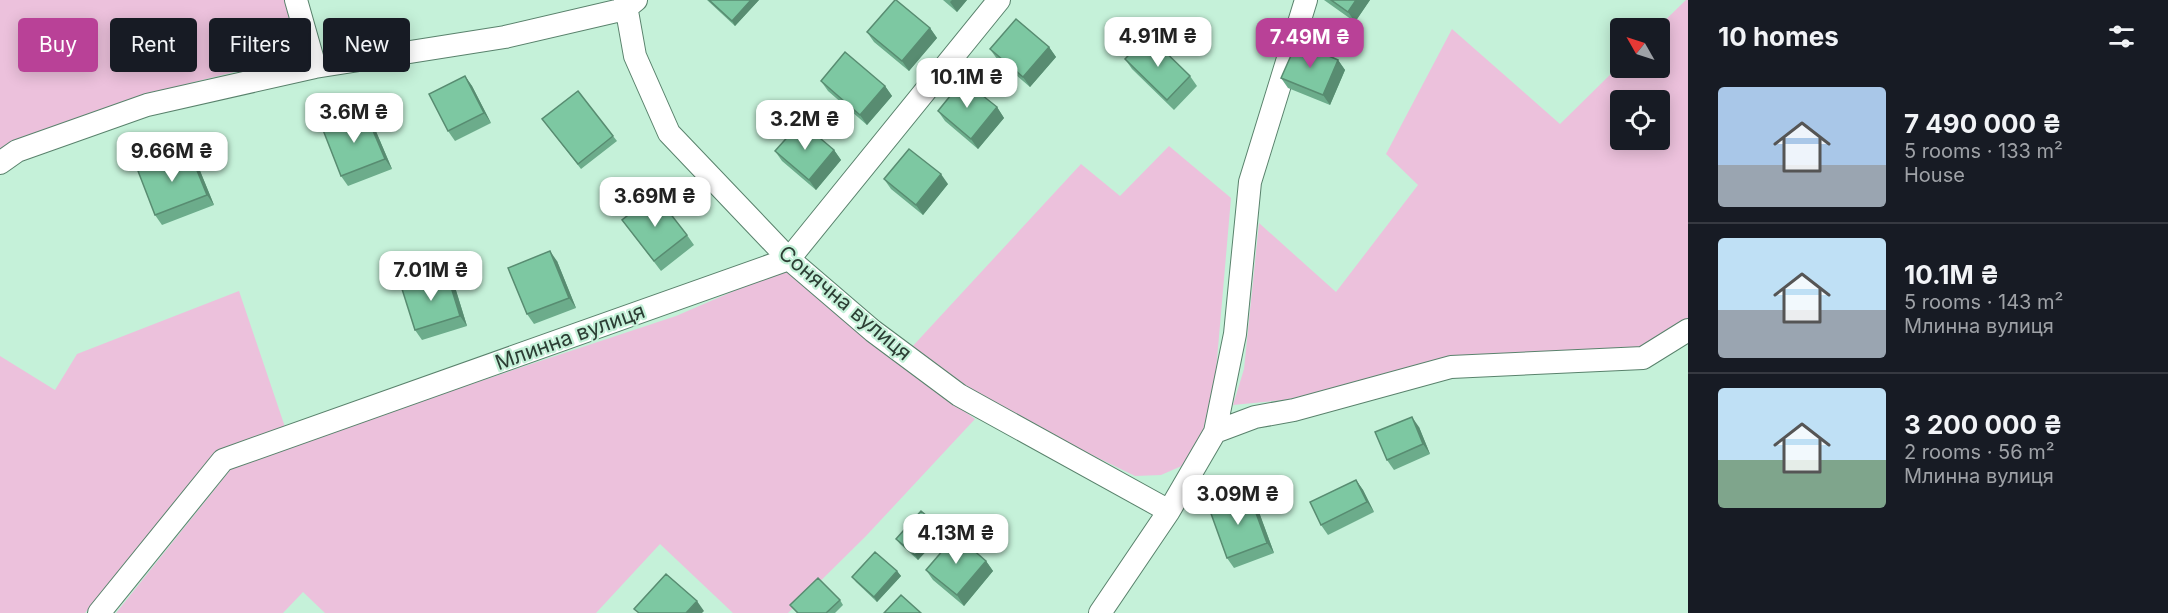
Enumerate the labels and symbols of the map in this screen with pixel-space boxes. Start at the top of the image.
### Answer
pin: 4.91M ₴ [1103,17,1213,68]
pin: 7.49M ₴ [1255,18,1365,69]
north arrow [1610,18,1670,78]
pin: 10.1M ₴ [912,58,1022,109]
pin: 3.6M ₴ [305,93,403,144]
pin: 3.2M ₴ [756,100,854,151]
pin: 9.66M ₴ [117,132,227,183]
pin: 3.69M ₴ [600,177,710,228]
street label: Сонячна вулиця [774,240,917,365]
pin: 7.01M ₴ [376,251,486,302]
street label: Млинна вулиця [492,298,648,375]
pin: 3.09M ₴ [1183,475,1293,526]
pin: 4.13M ₴ [901,514,1011,565]

